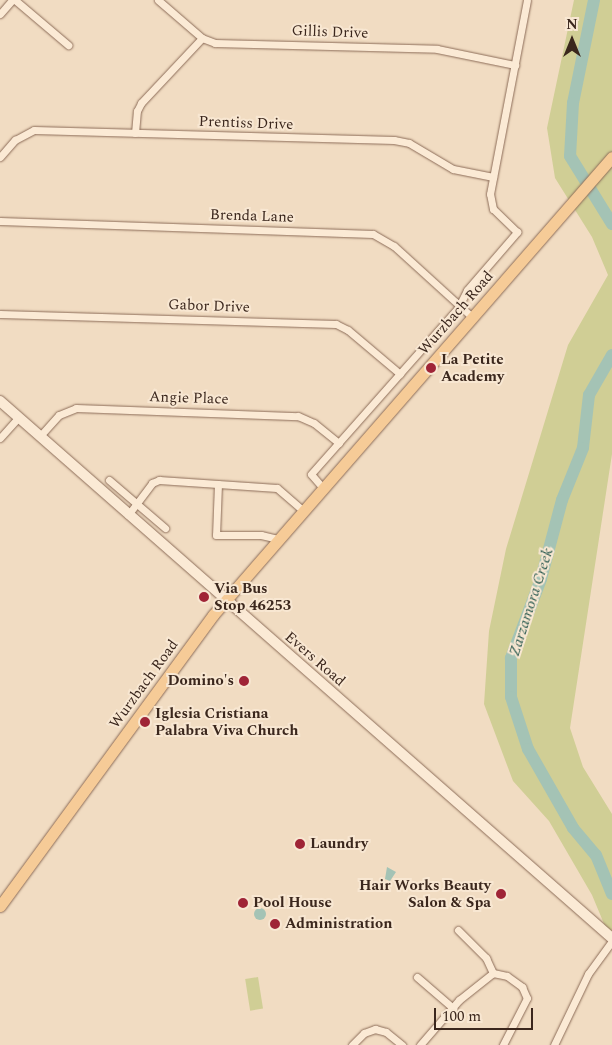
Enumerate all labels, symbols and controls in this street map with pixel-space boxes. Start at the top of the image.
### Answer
text: N [566,14,578,35]
north arrow [547,15,597,65]
street label: Gillis Drive [291,22,369,42]
street label: Prentiss Drive [198,112,294,134]
street label: Brenda Lane [210,206,294,226]
street label: Wurzbach Road [415,267,497,359]
street label: Gabor Drive [168,296,250,316]
place label: La Petite Academy [441,350,504,385]
marker: La Petite Academy [425,362,437,374]
street label: Angie Place [149,388,229,408]
water label: Zarzamora Creek [504,546,558,658]
place label: Via Bus Stop 46253 [214,579,291,614]
marker: Via Bus Stop 46253 [198,591,210,603]
street label: Evers Road [281,628,349,690]
street label: Wurzbach Road [106,636,182,732]
place label: Domino's [167,672,234,690]
marker: Domino's [238,675,250,687]
place label: Iglesia Cristiana Palabra Viva Church [155,704,298,739]
marker: Iglesia Cristiana Palabra Viva Church [139,716,151,728]
place label: Laundry [310,835,368,853]
marker: Laundry [294,838,306,850]
place label: Hair Works Beauty Salon & Spa [359,876,491,911]
marker: Hair Works Beauty Salon & Spa [495,888,507,900]
place label: Pool House [253,894,332,912]
marker: Pool House [237,897,249,909]
place label: Administration [285,915,393,933]
marker: Administration [269,918,281,930]
scale bar [437,998,536,1030]
text: 100 m [442,1005,481,1028]

